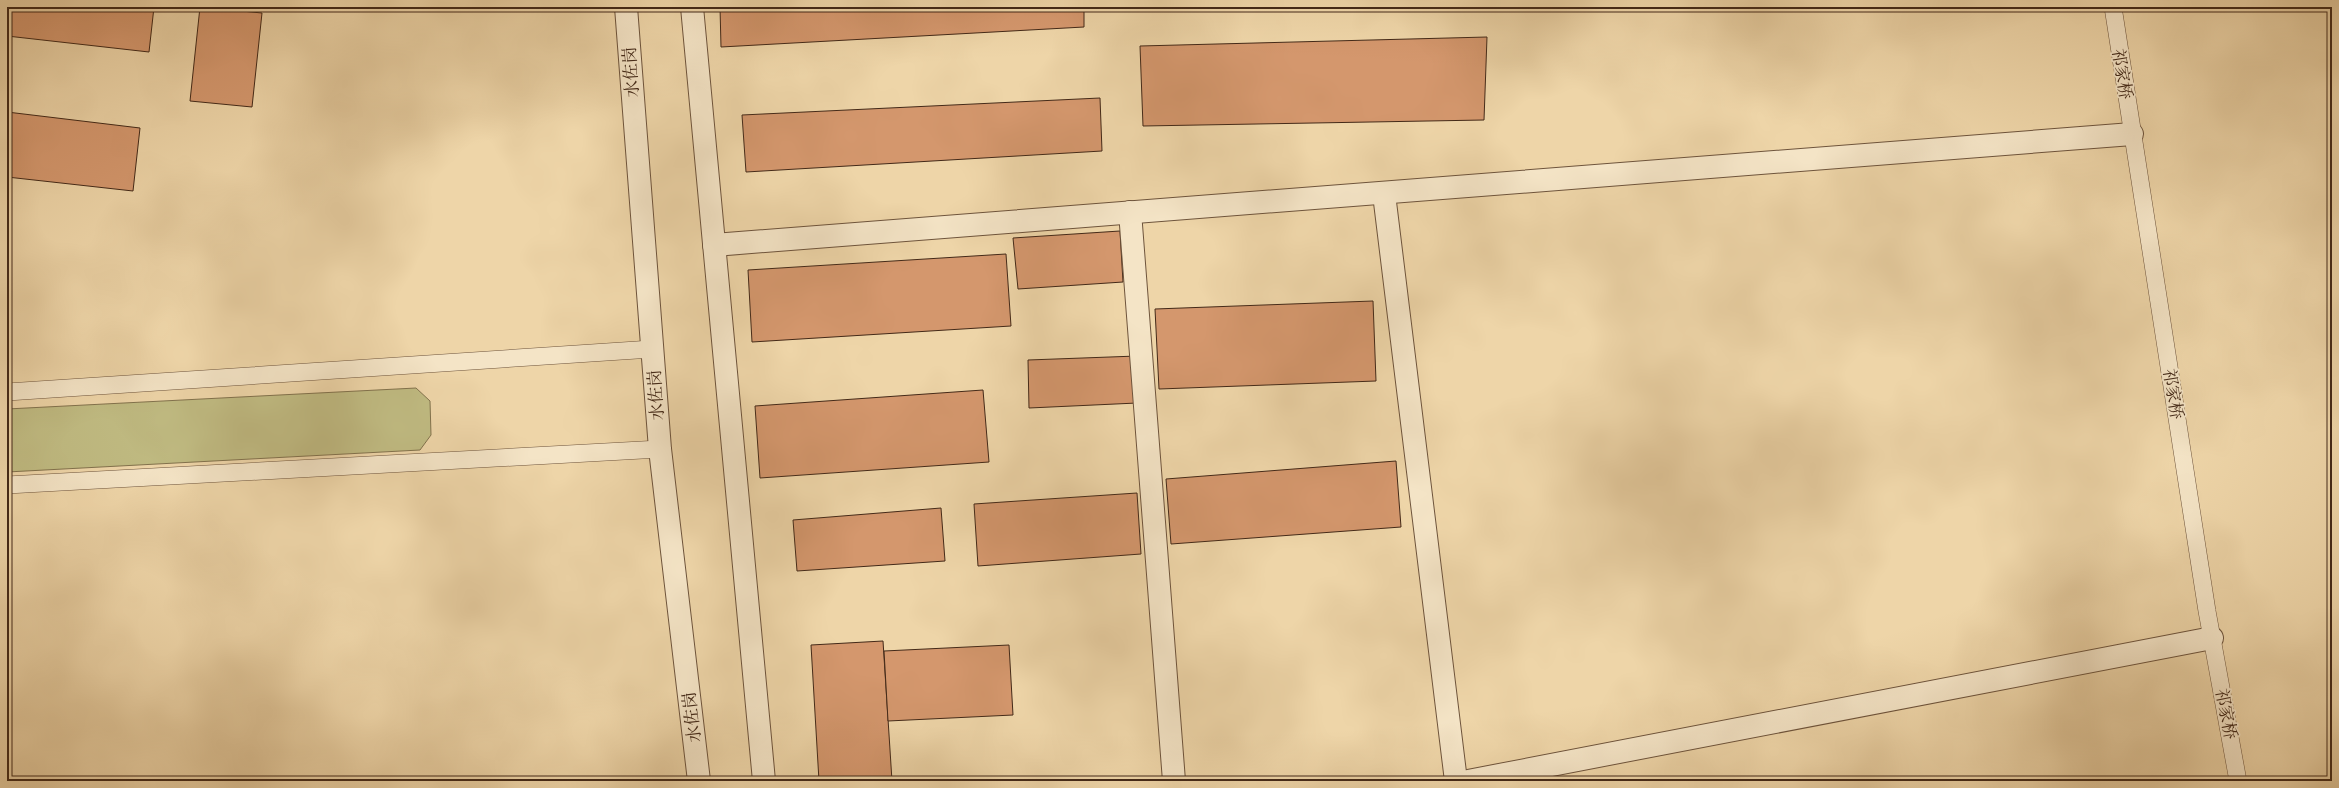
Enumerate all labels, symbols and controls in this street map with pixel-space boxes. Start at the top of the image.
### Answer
street label: 水佐岗 [618,46,644,98]
street label: 祁家桥 [2107,47,2137,101]
street label: 祁家桥 [2158,367,2188,421]
street label: 水佐岗 [643,369,669,421]
street label: 祁家桥 [2210,687,2242,741]
street label: 水佐岗 [677,690,707,744]

